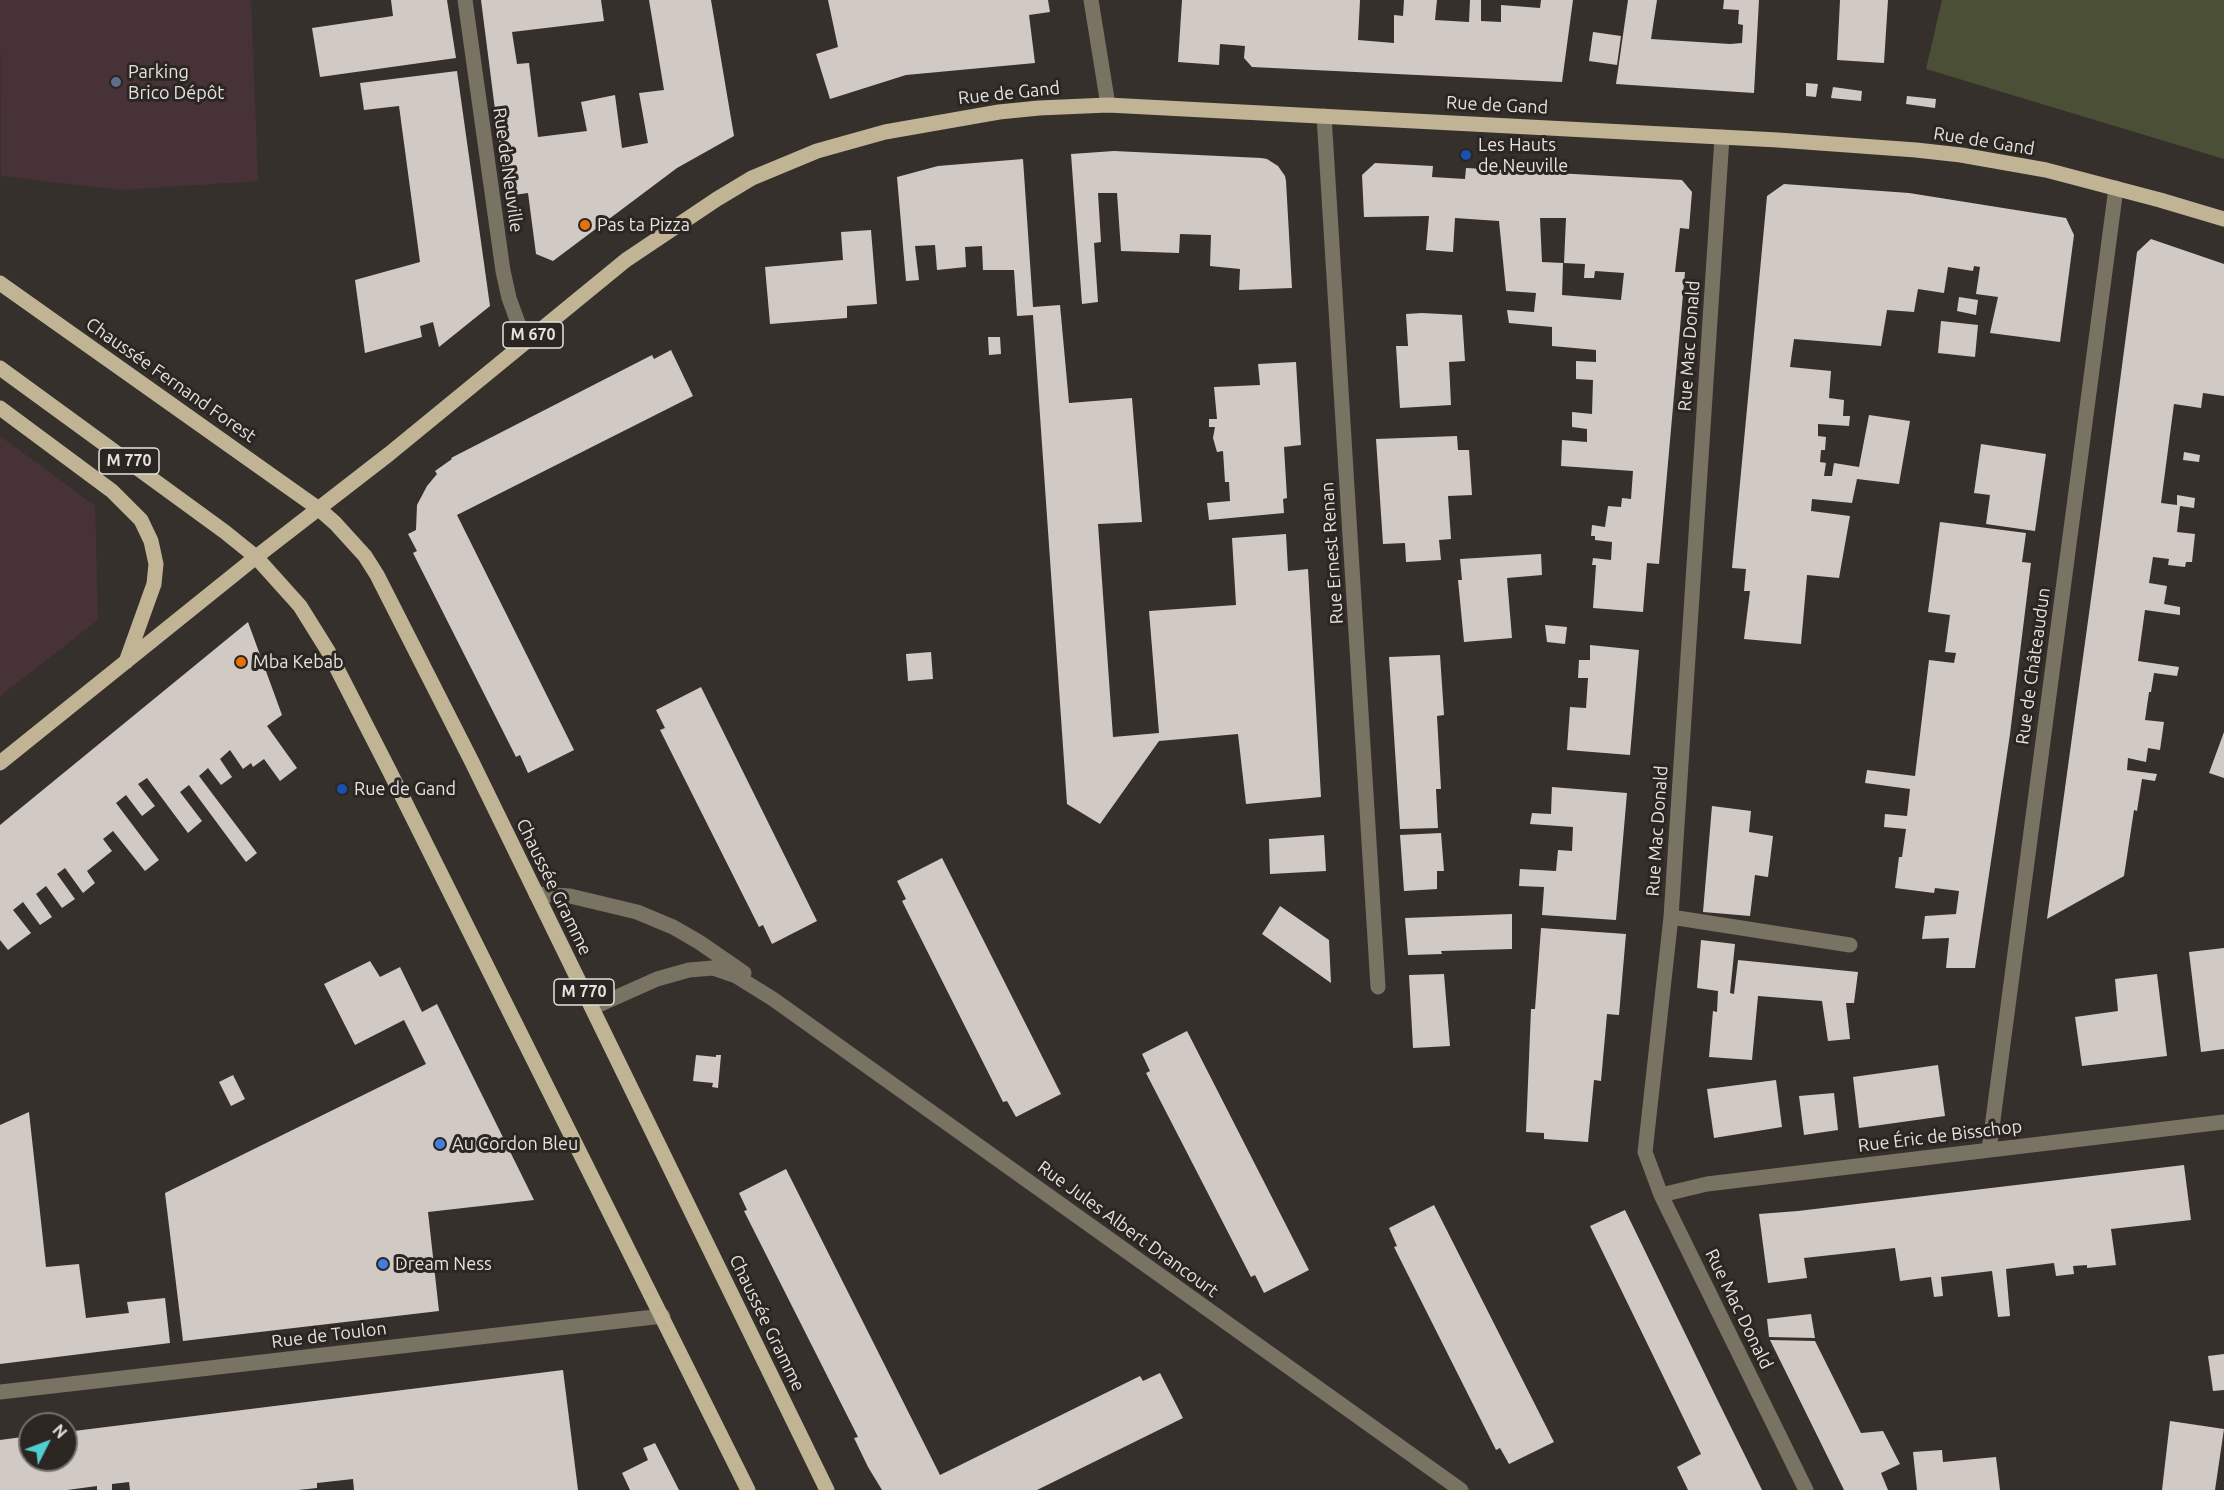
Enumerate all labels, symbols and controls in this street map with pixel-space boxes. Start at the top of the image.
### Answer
place label: Parking Brico Dépôt [128,61,224,104]
marker: Parking Brico Dépôt [109,75,123,89]
street label: Rue de Gand [957,77,1061,109]
street label: Rue de Gand [1445,92,1549,118]
street label: Rue de Neuville [489,106,527,234]
street label: Rue de Gand [1932,122,2036,160]
place label: Les Hauts de Neuville [1478,134,1568,176]
marker: Les Hauts de Neuville [1459,148,1473,162]
place label: Pas ta Pizza [597,214,690,236]
marker: Pas ta Pizza [578,218,592,232]
street label: Rue Mac Donald [1674,280,1704,412]
street label: Chaussée Fernand Forest [82,313,260,447]
road number: M 670 [503,322,563,348]
road number: M 770 [99,448,159,474]
street label: Rue Ernest Renan [1316,481,1348,625]
street label: Rue de Châteaudun [2011,586,2055,746]
place label: Mba Kebab [253,651,344,673]
marker: Mba Kebab [234,655,248,669]
street label: Rue Mac Donald [1642,765,1672,897]
place label: Rue de Gand [354,778,456,800]
marker: Rue de Gand [335,782,349,796]
street label: Chaussée Gramme [512,815,596,959]
road number: M 770 [554,979,614,1005]
street label: Rue Éric de Bisschop [1857,1115,2023,1157]
place label: Au Cordon Bleu [452,1133,578,1155]
marker: Au Cordon Bleu [433,1137,447,1151]
street label: Rue Jules Albert Drancourt [1033,1156,1223,1302]
street label: Rue Mac Donald [1701,1245,1777,1373]
street label: Chaussée Gramme [725,1251,809,1395]
place label: Dream Ness [395,1253,492,1275]
marker: Dream Ness [376,1257,390,1271]
street label: Rue de Toulon [270,1317,388,1353]
north arrow [18,1412,78,1472]
text: N [49,1421,71,1442]

